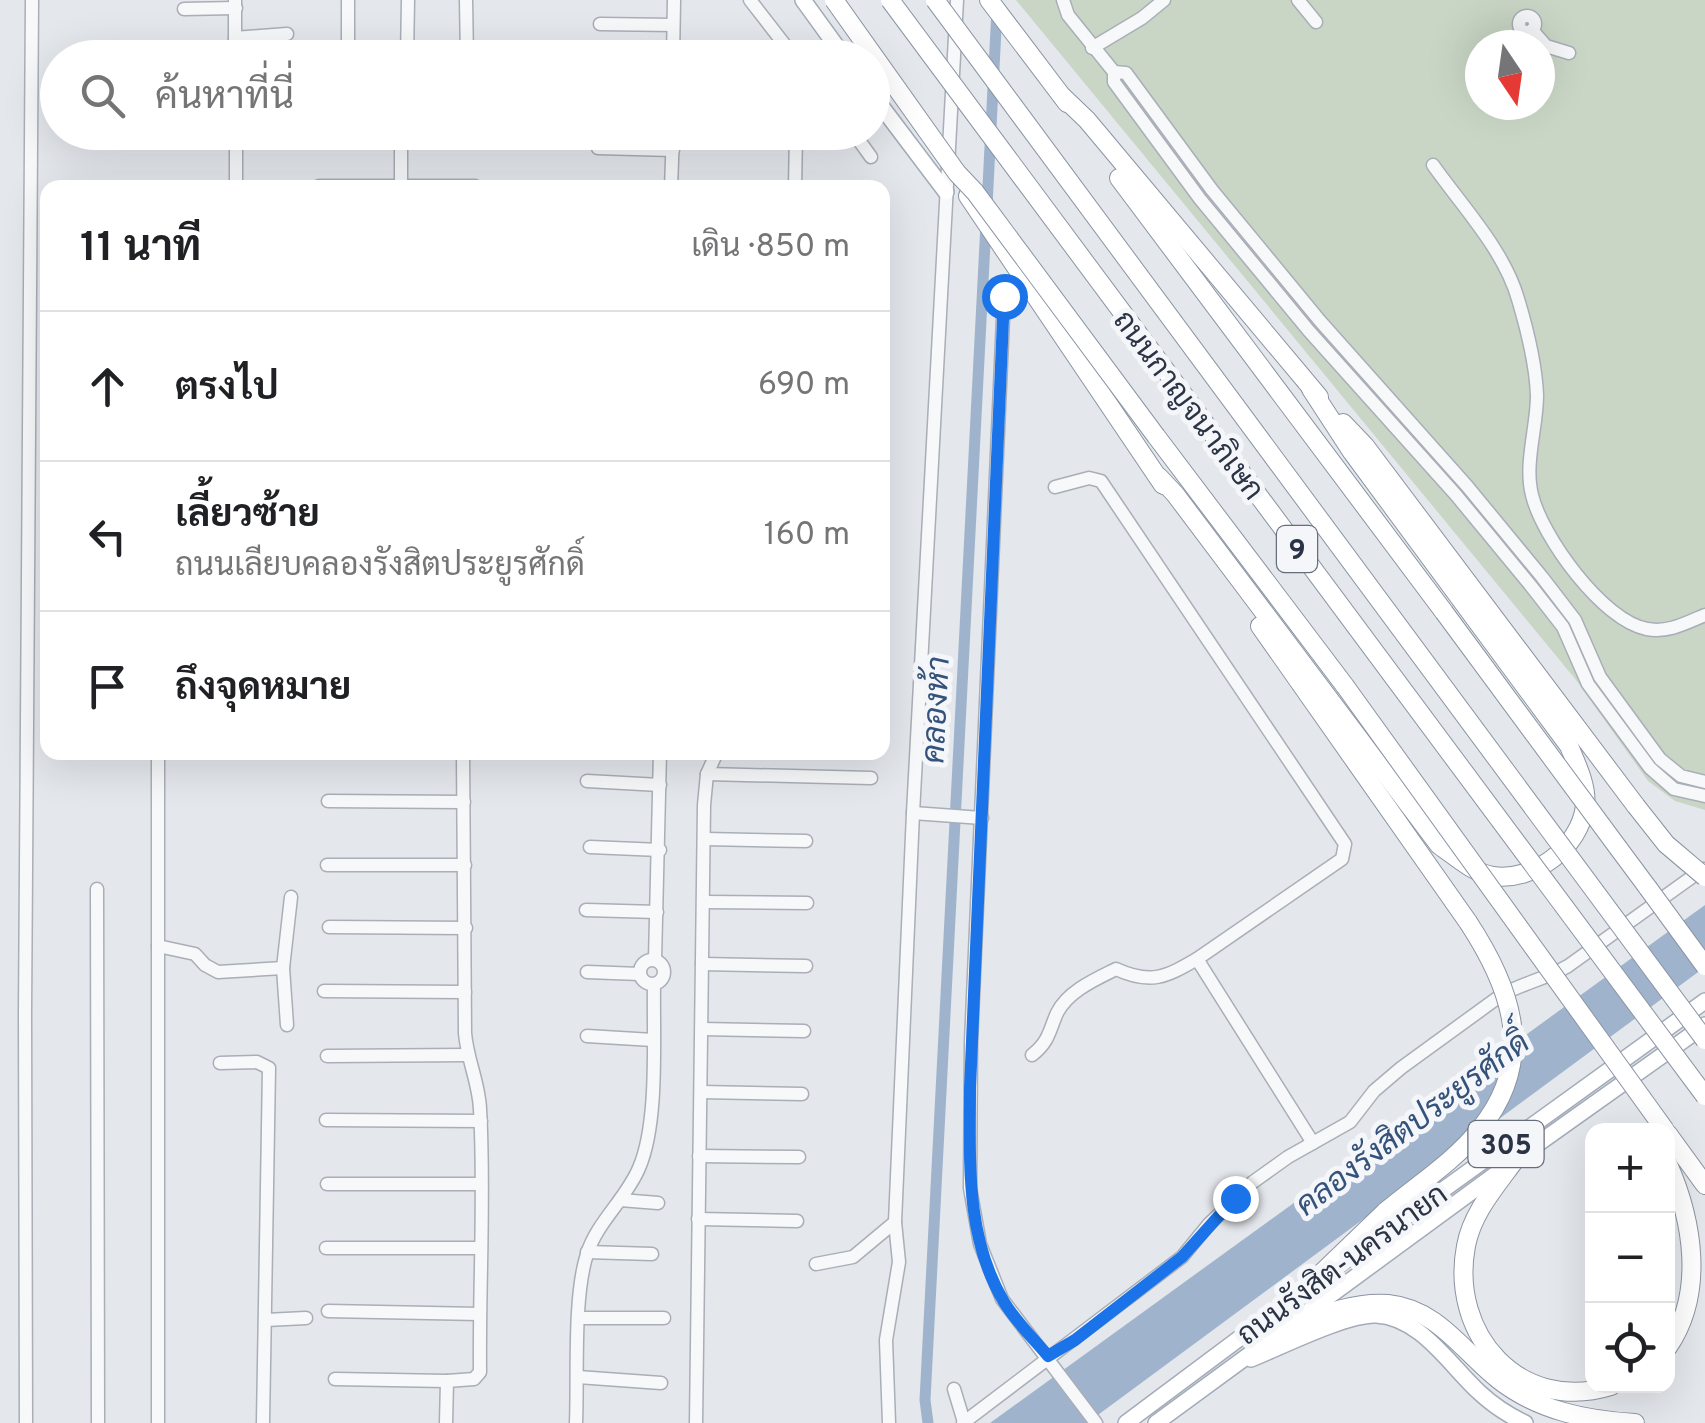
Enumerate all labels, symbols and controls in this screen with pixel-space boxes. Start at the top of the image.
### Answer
north arrow [1465,30,1555,120]
search box [40,40,890,150]
icon: search [75,68,130,123]
text: ค้นหาที่นี่ [155,74,294,123]
text: 11 นาที [80,223,201,276]
text: เดิน · 850 m [691,228,850,268]
route start [982,274,1028,320]
street label: ถนนกาญจนาภิเษก [1104,304,1271,509]
icon: ahead [80,359,135,414]
text: ตรงไป [175,365,279,414]
text: 690 m [758,366,850,406]
text: เลี้ยวซ้าย [175,492,320,541]
icon: left [80,509,135,564]
text: 160 m [764,516,850,556]
road number: 9 [1277,526,1317,572]
text: ถนนเลียบคลองรังสิตประยูรศักดิ์ [175,547,585,587]
water label: คลองห้า [911,655,961,765]
icon: arrive [80,659,135,714]
text: ถึงจุดหมาย [175,665,351,714]
water label: คลองรังสิตประยูรศักดิ์ [1282,1013,1543,1227]
road number: 305 [1468,1121,1544,1167]
map controls [1585,1123,1675,1393]
button: + [1585,1123,1675,1213]
street label: ถนนรังสิต-นครนายก [1229,1175,1456,1355]
route end [1213,1176,1259,1222]
button: − [1585,1213,1675,1303]
button: locate [1585,1303,1675,1393]

